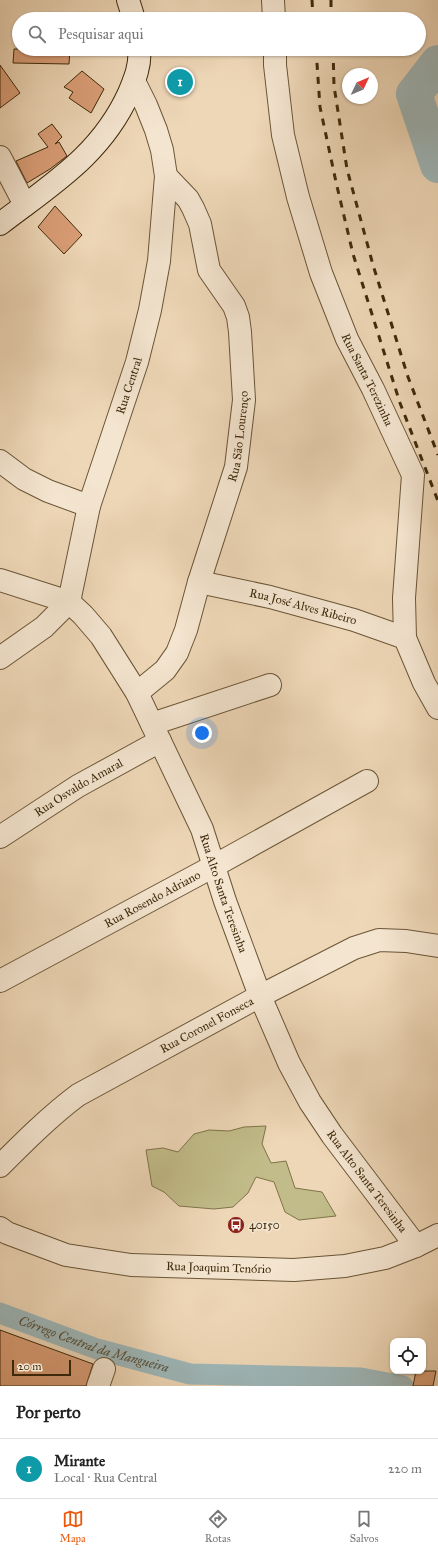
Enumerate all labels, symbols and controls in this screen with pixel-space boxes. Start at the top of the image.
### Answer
search box [12,12,426,56]
icon: search [26,23,48,45]
text: Pesquisar aqui [58,25,144,43]
pin: 1 [167,67,193,97]
north arrow [342,68,378,104]
street label: Rua Santa Terezinha [339,331,397,429]
street label: Rua Central [113,355,145,416]
street label: Rua São Lourenço [225,391,251,484]
street label: Rua José Alves Ribeiro [248,586,358,627]
your location [192,723,212,743]
street label: Rua Osvaldo Amaral [32,755,126,820]
street label: Rua Alto Santa Teresinha [197,832,251,955]
street label: Rua Rosendo Adriano [102,868,203,931]
street label: Rua Coronel Fonseca [157,993,257,1056]
street label: Rua Alto Santa Teresinha [324,1127,411,1236]
bus stop icon: 40150 [226,1215,246,1235]
place label: 40150 [249,1218,280,1232]
street label: Rua Joaquim Tenório [166,1259,271,1276]
water label: Córrego Central da Mangueira [16,1313,171,1376]
map controls [390,1338,426,1374]
button: locate [390,1338,426,1374]
scale bar [12,1358,71,1377]
text: 20 m [18,1360,41,1373]
text: Por perto [16,1402,81,1423]
text: Mirante [54,1452,105,1470]
text: 1 [26,1461,32,1477]
text: 220 m [388,1461,422,1477]
text: Local · Rua Central [54,1470,157,1486]
tab: Mapa [60,1508,86,1545]
tab: Rotas [205,1508,231,1545]
tab: Salvos [350,1508,378,1545]

